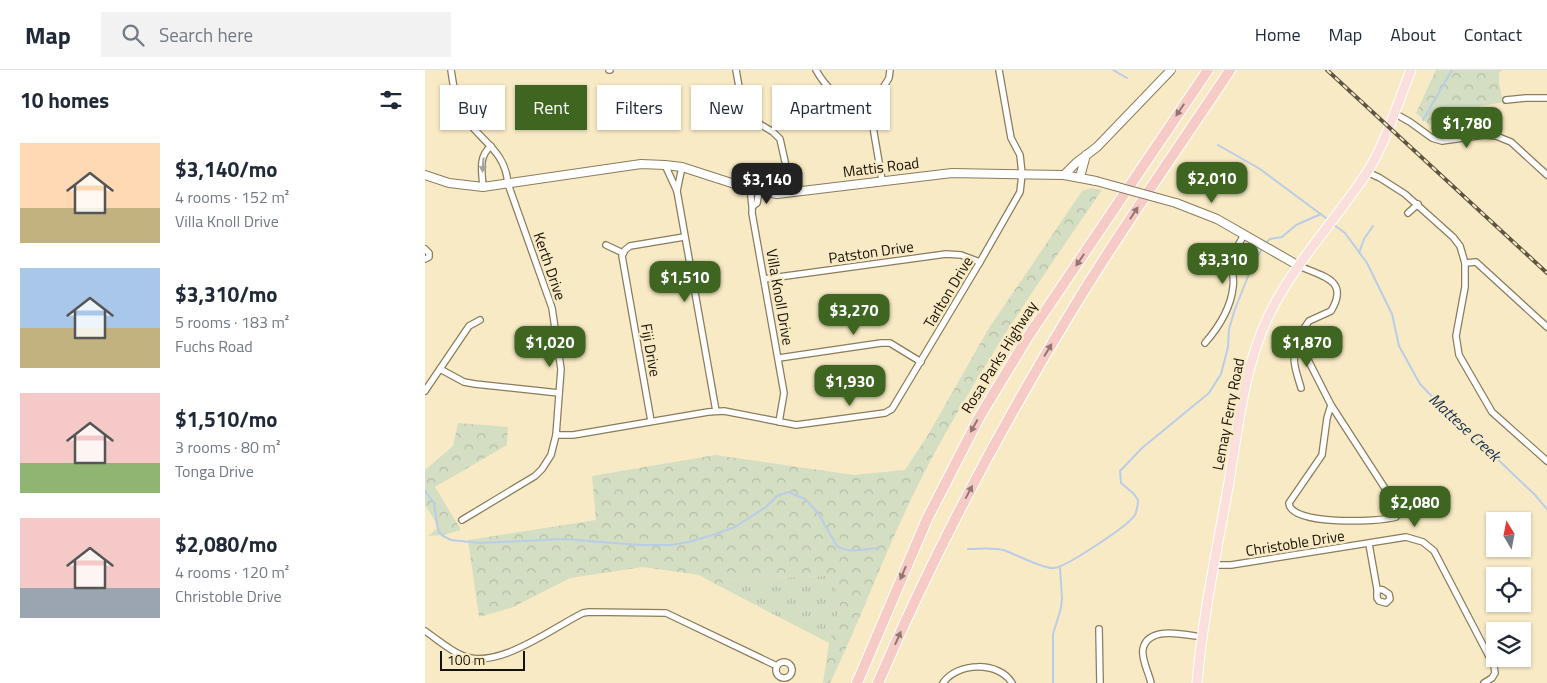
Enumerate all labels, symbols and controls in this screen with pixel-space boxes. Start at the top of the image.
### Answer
search box [101,12,451,57]
text: Map [25,17,71,53]
text: Search here [159,20,253,49]
icon: search [119,21,147,49]
text: Home [1255,21,1301,48]
text: Map [1329,21,1362,48]
text: About [1390,21,1436,48]
text: Contact [1464,21,1522,48]
text: 10 homes [20,84,109,116]
chip: Buy [440,85,505,130]
chip: Rent [515,85,587,130]
chip: Filters [597,85,681,130]
chip: New [691,85,762,130]
chip: Apartment [772,85,890,130]
icon: filters [377,86,405,114]
one-way arrow [1176,104,1185,117]
pin: $1,780 [1426,106,1508,149]
text: $1,780 [1442,111,1492,135]
street label: Mattis Road [842,151,920,183]
text: $3,140/mo [175,153,277,185]
one-way arrow [479,157,487,173]
pin: $3,140 [726,162,808,205]
pin: $2,010 [1171,162,1253,204]
icon: home [60,163,120,223]
text: $2,010 [1187,166,1237,190]
text: $3,140 [742,167,792,191]
text: 4 rooms · 152 m² [175,185,289,209]
one-way arrow [1130,206,1139,220]
text: Villa Knoll Drive [175,209,279,233]
street label: Kerth Drive [528,229,572,303]
street label: Patston Drive [827,235,915,269]
pin: $3,310 [1182,242,1264,285]
street label: Villa Knoll Drive [760,247,800,347]
text: $3,310 [1198,247,1248,271]
street label: Tarlton Drive [918,252,978,332]
one-way arrow [1075,253,1085,266]
pin: $1,510 [644,260,726,303]
text: $1,510 [660,265,710,289]
text: $3,310/mo [175,278,277,310]
icon: home [60,288,120,348]
pin: $3,270 [813,294,895,336]
street label: Rosa Parks Highway [955,296,1043,418]
text: $3,270 [829,298,879,322]
text: 5 rooms · 183 m² [175,310,289,334]
street label: Fiji Drive [635,321,667,379]
pin: $1,020 [509,326,591,368]
pin: $1,870 [1266,326,1348,368]
text: $1,020 [525,330,575,354]
text: $1,870 [1282,330,1332,354]
text: Fuchs Road [175,334,253,358]
one-way arrow [1043,344,1052,357]
street label: Lemay Ferry Road [1206,356,1250,472]
pin: $1,930 [809,364,891,407]
text: $1,930 [825,369,875,393]
water label: Mattese Creek [1424,387,1508,468]
text: $1,510/mo [175,403,277,435]
icon: home [60,413,120,473]
one-way arrow [970,419,978,434]
text: 3 rooms · 80 m² [175,435,280,459]
text: Tonga Drive [175,459,254,483]
one-way arrow [965,485,973,500]
pin: $2,080 [1374,486,1456,528]
text: $2,080 [1390,490,1440,514]
north arrow [1486,512,1531,558]
map controls [1486,512,1531,667]
street label: Christoble Drive [1244,524,1346,562]
text: $2,080/mo [175,528,277,560]
icon: home [60,538,120,598]
text: 4 rooms · 120 m² [175,560,289,584]
one-way arrow [899,566,907,580]
button: locate [1486,567,1531,612]
text: Christoble Drive [175,584,282,608]
button: layers [1486,622,1531,667]
one-way arrow [894,631,902,645]
scale bar [440,648,525,671]
text: 100 m [447,649,485,670]

